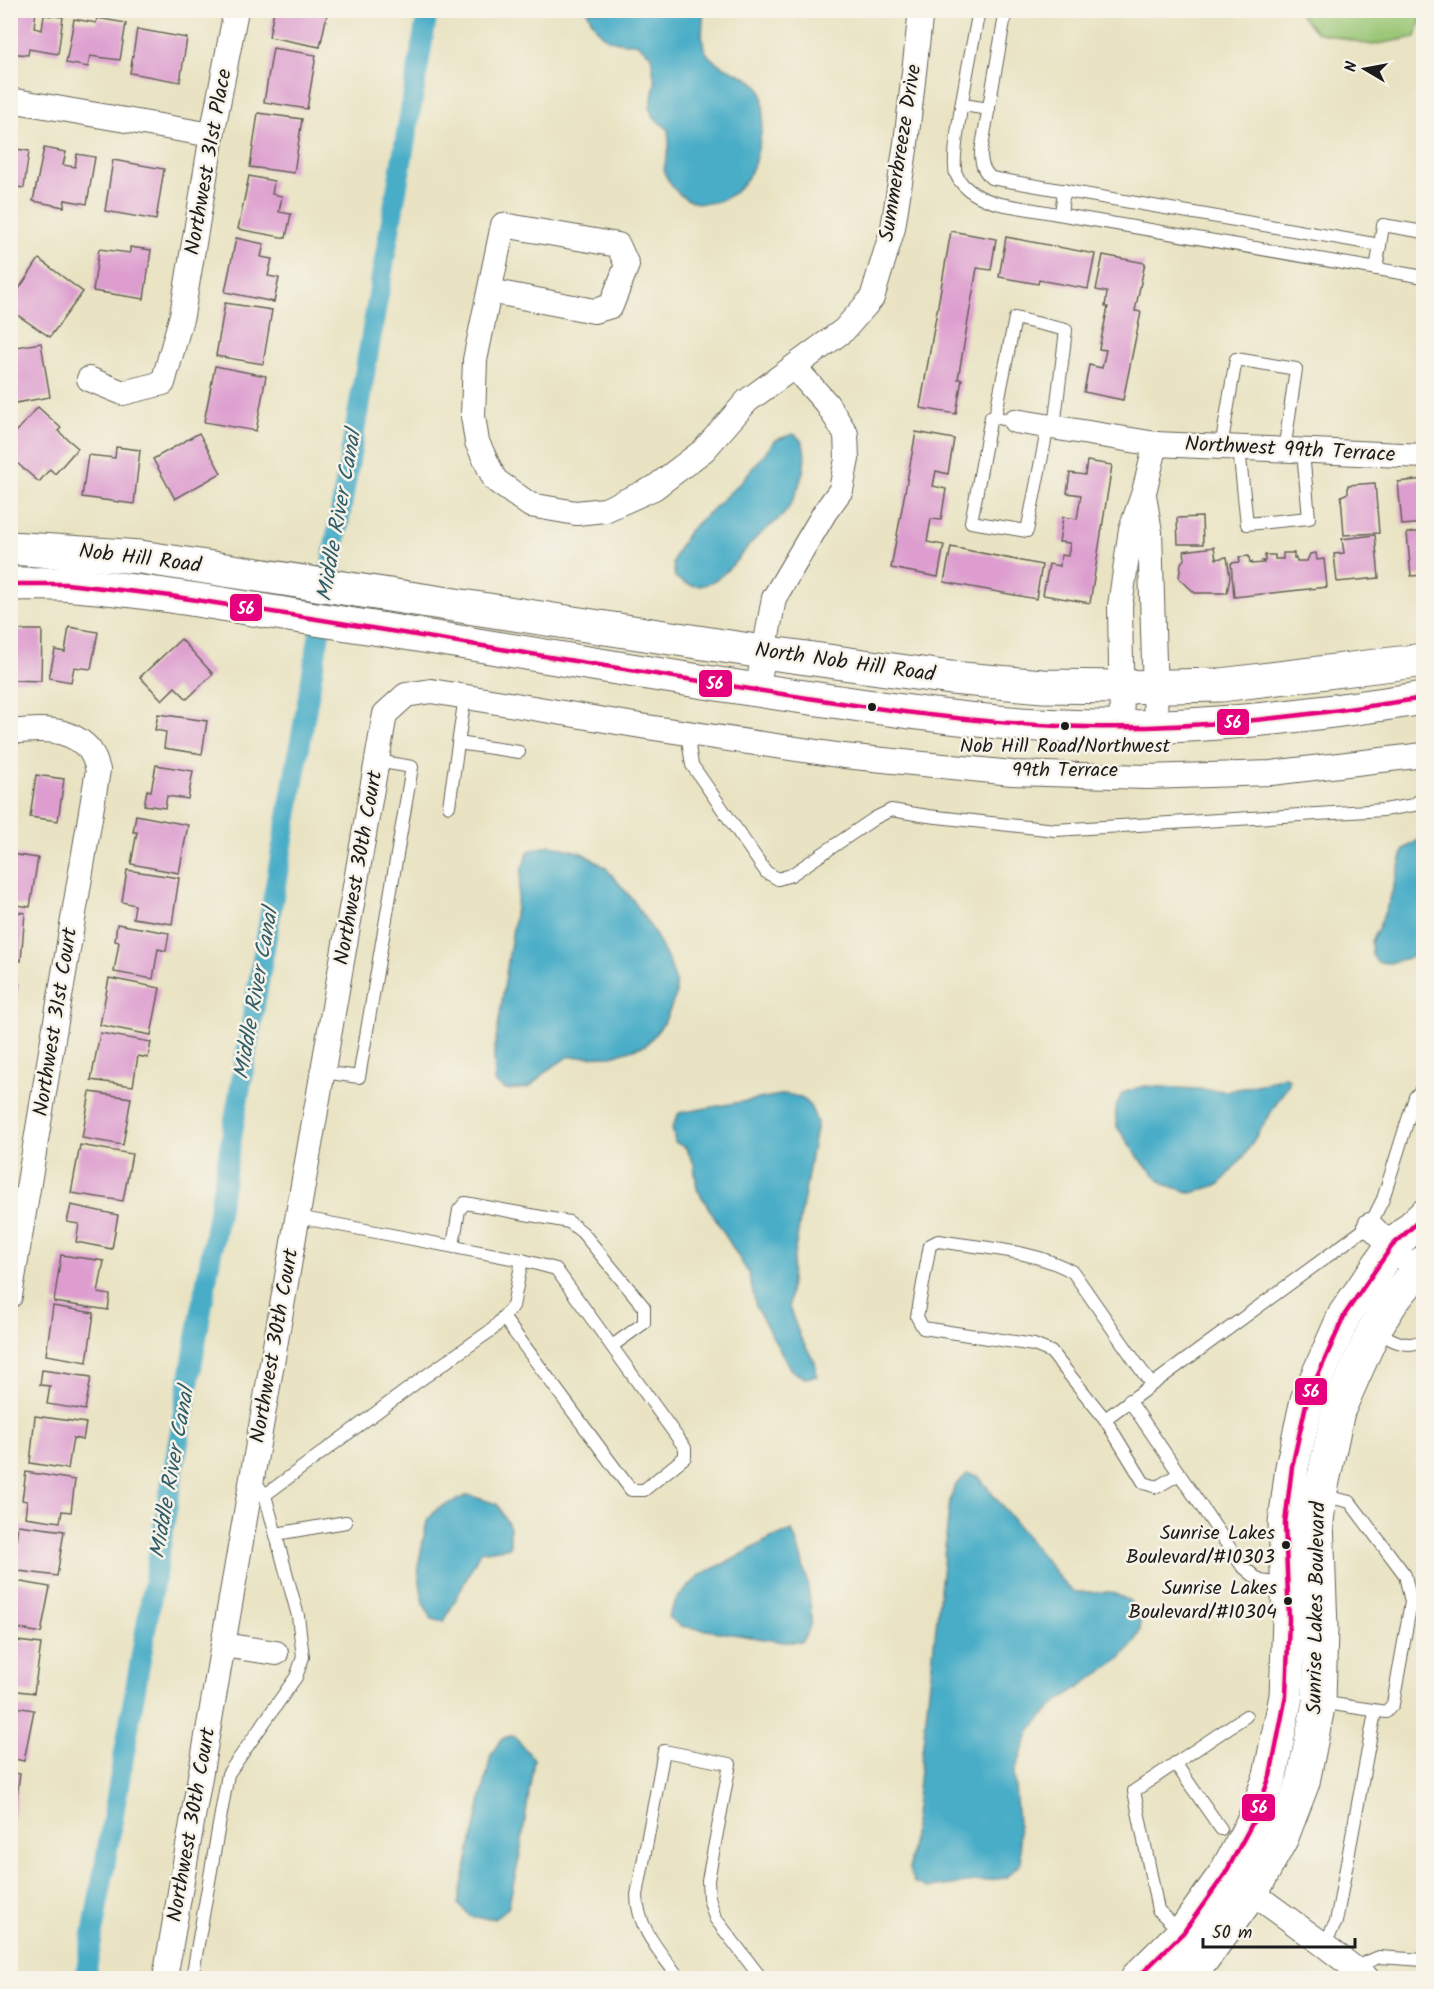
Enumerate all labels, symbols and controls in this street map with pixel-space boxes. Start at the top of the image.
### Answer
north arrow [1335,39,1395,99]
text: N [1339,60,1365,74]
street label: Summerbreeze Drive [871,62,931,244]
street label: Northwest 31st Place [176,66,242,258]
water label: Middle River Canal [308,423,373,604]
street label: Northwest 99th Terrace [1184,428,1397,472]
street label: Nob Hill Road [77,535,204,583]
line badge: 56 [229,593,263,622]
text: 56 [237,597,255,622]
street label: North Nob Hill Road [753,634,938,692]
line badge: 56 [698,669,733,698]
text: 56 [706,672,724,697]
unlabelled marker [866,701,878,713]
line badge: 56 [1216,708,1250,736]
text: 56 [1224,711,1242,736]
marker: Nob Hill Road/Northwest 99th Terrace [1059,720,1071,732]
place label: Nob Hill Road/Northwest 99th Terrace [960,731,1171,787]
street label: Northwest 30th Court [326,767,392,968]
water label: Middle River Canal [225,901,290,1082]
street label: Northwest 31st Court [25,924,87,1119]
street label: Northwest 30th Court [242,1245,308,1446]
line badge: 56 [1294,1377,1328,1406]
water label: Middle River Canal [141,1380,206,1561]
text: 56 [1302,1380,1320,1405]
street label: Sunrise Lakes Boulevard [1299,1501,1335,1715]
place label: Sunrise Lakes Boulevard/#10303 [1126,1518,1275,1574]
marker: Sunrise Lakes Boulevard/#10303 [1280,1539,1292,1551]
place label: Sunrise Lakes Boulevard/#10304 [1128,1573,1277,1629]
marker: Sunrise Lakes Boulevard/#10304 [1282,1595,1294,1607]
street label: Northwest 30th Court [159,1724,225,1925]
line badge: 56 [1241,1793,1276,1822]
text: 56 [1250,1796,1268,1821]
scale bar [1203,1911,1354,1949]
text: 50 m [1212,1919,1252,1948]

